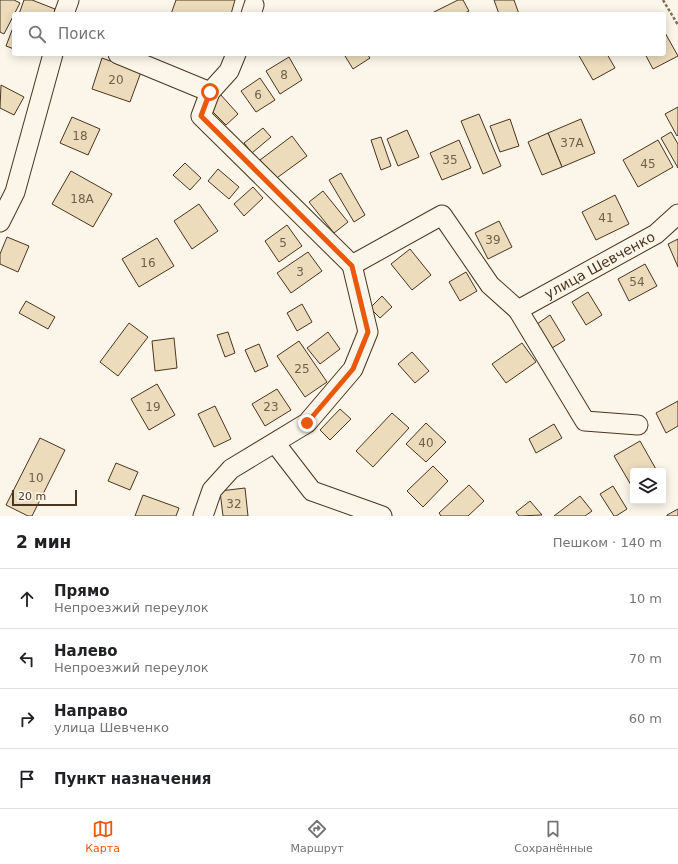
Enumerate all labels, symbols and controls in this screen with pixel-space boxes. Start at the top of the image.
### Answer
search box [12,12,666,56]
icon: search [26,23,48,45]
text: Поиск [58,25,106,43]
house number: 8 [280,68,288,82]
house number: 20 [108,73,124,87]
route start [201,83,219,101]
house number: 6 [254,88,262,102]
house number: 18 [72,129,88,143]
house number: 37А [560,136,585,150]
house number: 35 [442,153,458,167]
house number: 45 [640,157,656,171]
house number: 18А [70,192,95,206]
house number: 41 [598,211,614,225]
street label: улица Шевченко [542,228,658,302]
house number: 39 [485,233,501,247]
house number: 5 [279,236,287,250]
house number: 16 [140,256,156,270]
house number: 3 [296,265,304,279]
house number: 54 [629,275,645,289]
house number: 25 [294,362,310,376]
house number: 19 [145,400,161,414]
house number: 23 [263,400,279,414]
route end [298,414,316,432]
house number: 40 [418,436,434,450]
map controls [630,468,666,504]
button: layers [630,468,666,504]
house number: 10 [28,471,44,485]
scale bar [12,488,77,507]
text: 20 m [18,490,46,503]
house number: 32 [226,497,242,511]
text: 2 мин [16,532,71,552]
text: Пешком · 140 m [553,535,662,550]
text: Прямо [54,582,110,600]
icon: ahead [16,588,38,610]
text: 10 m [629,591,662,606]
text: Непроезжий переулок [54,600,209,615]
text: Налево [54,642,118,660]
icon: left [16,648,38,670]
text: 70 m [629,651,662,666]
text: Непроезжий переулок [54,660,209,675]
text: Направо [54,702,128,720]
icon: right [16,708,38,730]
text: 60 m [629,711,662,726]
text: улица Шевченко [54,720,169,735]
icon: arrive [16,768,38,790]
text: Пункт назначения [54,770,211,788]
tab: Карта [85,818,120,855]
tab: Маршрут [291,818,344,855]
tab: Сохранённые [514,818,593,855]

